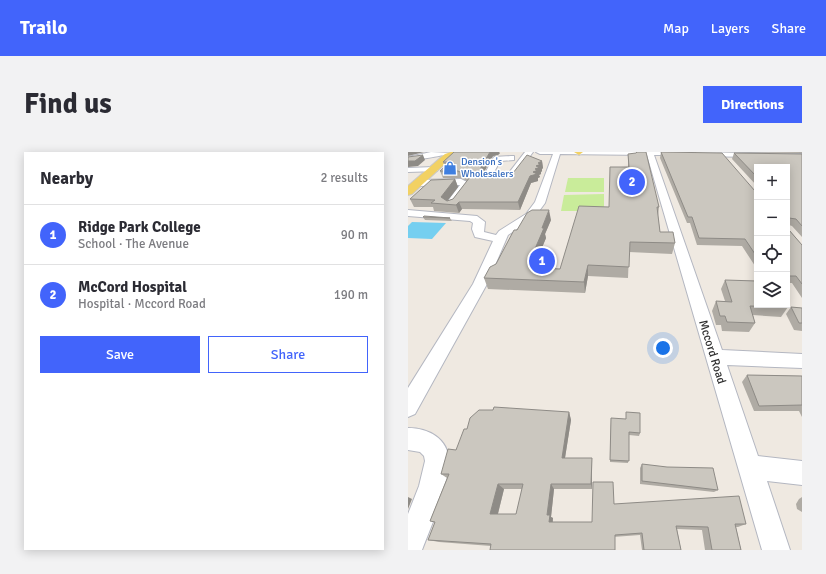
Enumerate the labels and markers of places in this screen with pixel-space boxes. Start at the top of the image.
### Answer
place label: Dension's Wholesalers [461,156,514,180]
shop icon: Dension's Wholesalers [442,160,458,176]
pin: 2 [619,167,645,197]
pin: 1 [529,246,555,276]

